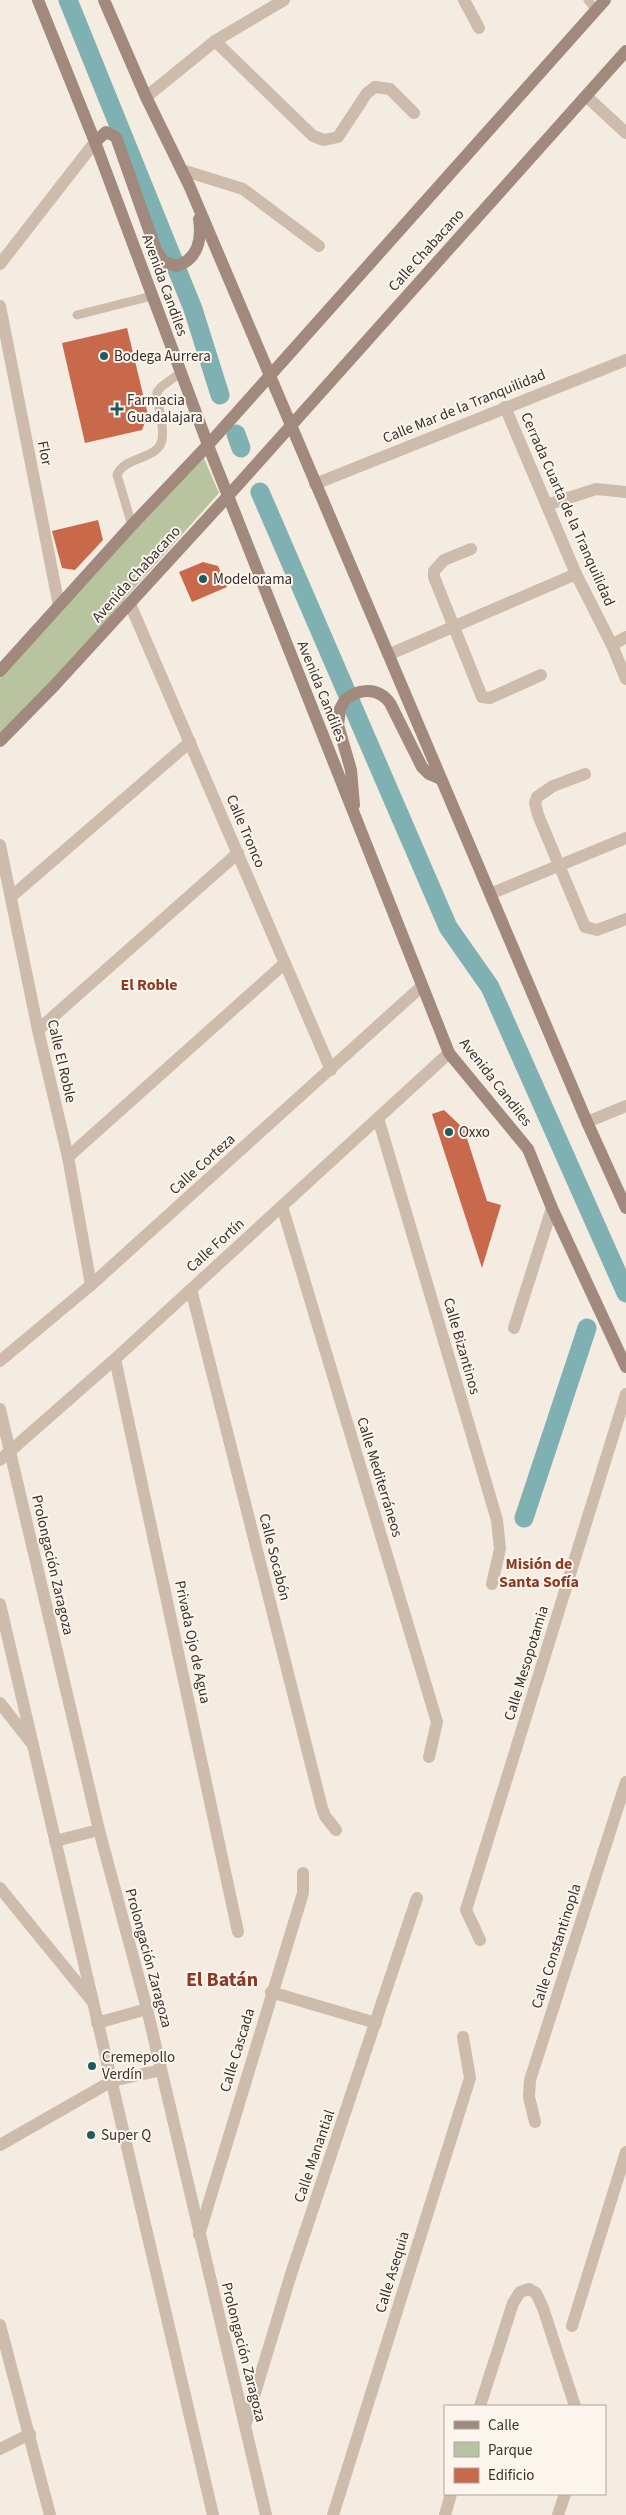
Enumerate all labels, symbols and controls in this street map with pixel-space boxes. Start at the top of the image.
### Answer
street label: Calle Chabacano [384,204,469,296]
street label: Avenida Candiles [136,231,193,339]
place label: Bodega Aurrera [114,346,211,367]
marker: Bodega Aurrera [98,350,110,362]
street label: Calle Mar de la Tranquilidad [380,364,549,449]
place label: Farmacia Guadalajara [127,390,203,428]
marker: Farmacia Guadalajara [111,403,123,415]
street label: Cerrada Cuarta de la Tranquilidad [515,409,620,609]
street label: Flor [32,439,57,468]
street label: Avenida Chabacano [87,521,186,627]
place label: Modelorama [213,569,292,590]
marker: Modelorama [197,573,209,585]
street label: Avenida Candiles [292,638,351,745]
street label: Calle Tronco [221,791,270,871]
district label: El Roble [120,974,178,996]
street label: Calle El Roble [42,1017,81,1105]
street label: Avenida Candiles [454,1034,537,1131]
place label: Oxxo [459,1122,490,1143]
marker: Oxxo [443,1126,455,1138]
street label: Calle Corteza [165,1129,240,1200]
street label: Calle Fortín [182,1214,249,1277]
street label: Calle Bizantinos [438,1295,485,1397]
street label: Calle Mediterráneos [351,1415,408,1540]
street label: Prolongación Zaragoza [26,1493,79,1637]
street label: Calle Socabón [254,1511,295,1603]
district label: Misión de Santa Sofía [499,1553,579,1593]
street label: Privada Ojo de Agua [169,1579,216,1706]
street label: Calle Mesopotamia [499,1603,554,1723]
street label: Calle Constantinopla [526,1881,587,2011]
street label: Prolongación Zaragoza [120,1886,177,2030]
district label: El Batán [186,1966,258,1994]
street label: Calle Cascada [215,2006,260,2095]
place label: Cremepollo Verdín [102,2047,175,2085]
marker: Cremepollo Verdín [86,2060,98,2072]
street label: Calle Manantial [289,2107,340,2205]
place label: Super Q [101,2125,151,2146]
marker: Super Q [85,2129,97,2141]
street label: Calle Asequia [370,2229,415,2315]
street label: Prolongación Zaragoza [216,2280,271,2424]
legend [444,2405,606,2495]
text: Calle [488,2415,519,2436]
text: Parque [488,2440,532,2461]
text: Edificio [488,2465,535,2486]

